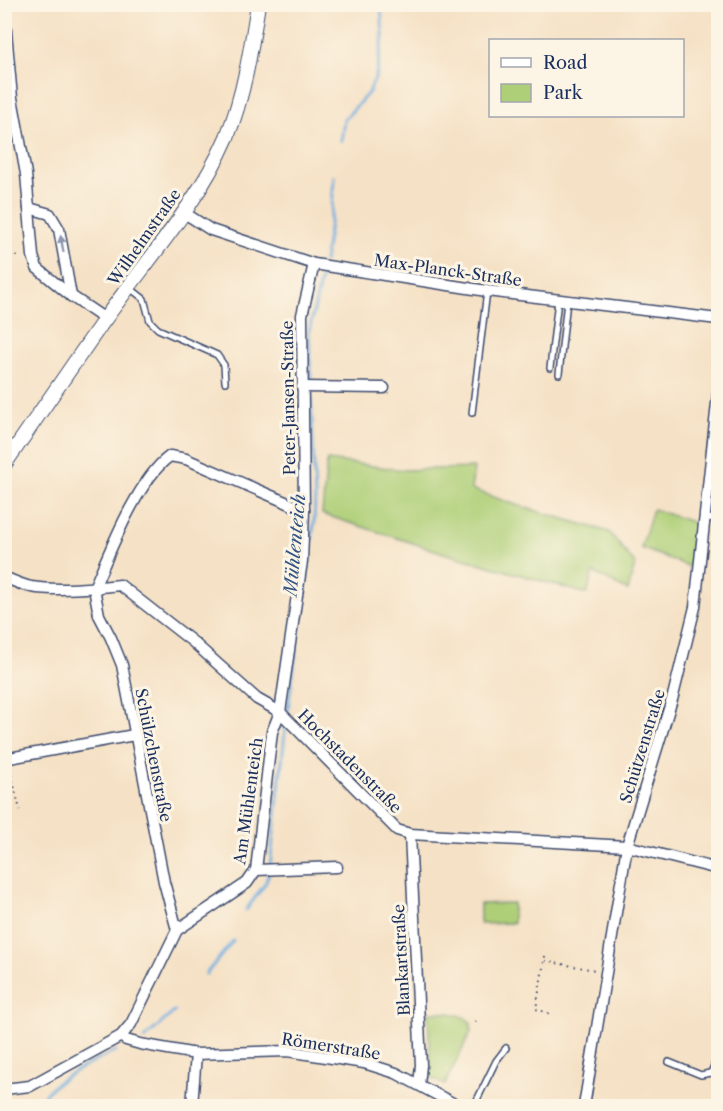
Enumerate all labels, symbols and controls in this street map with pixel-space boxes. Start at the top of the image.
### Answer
legend [489,39,684,117]
text: Road [543,52,588,74]
text: Park [543,82,584,104]
street label: Wilhelmstraße [103,185,185,290]
one-way arrow [57,234,66,253]
street label: Max-Planck-Straße [373,250,523,290]
street label: Peter-Jansen-Straße [277,320,299,476]
water label: Mühlenteich [279,493,310,599]
street label: Schülzchenstraße [131,686,177,824]
street label: Schützenstraße [615,687,669,805]
street label: Hochstadenstraße [294,705,406,817]
street label: Am Mühlenteich [229,736,267,867]
street label: Blankartstraße [388,904,414,1016]
street label: Römerstraße [280,1028,382,1064]

